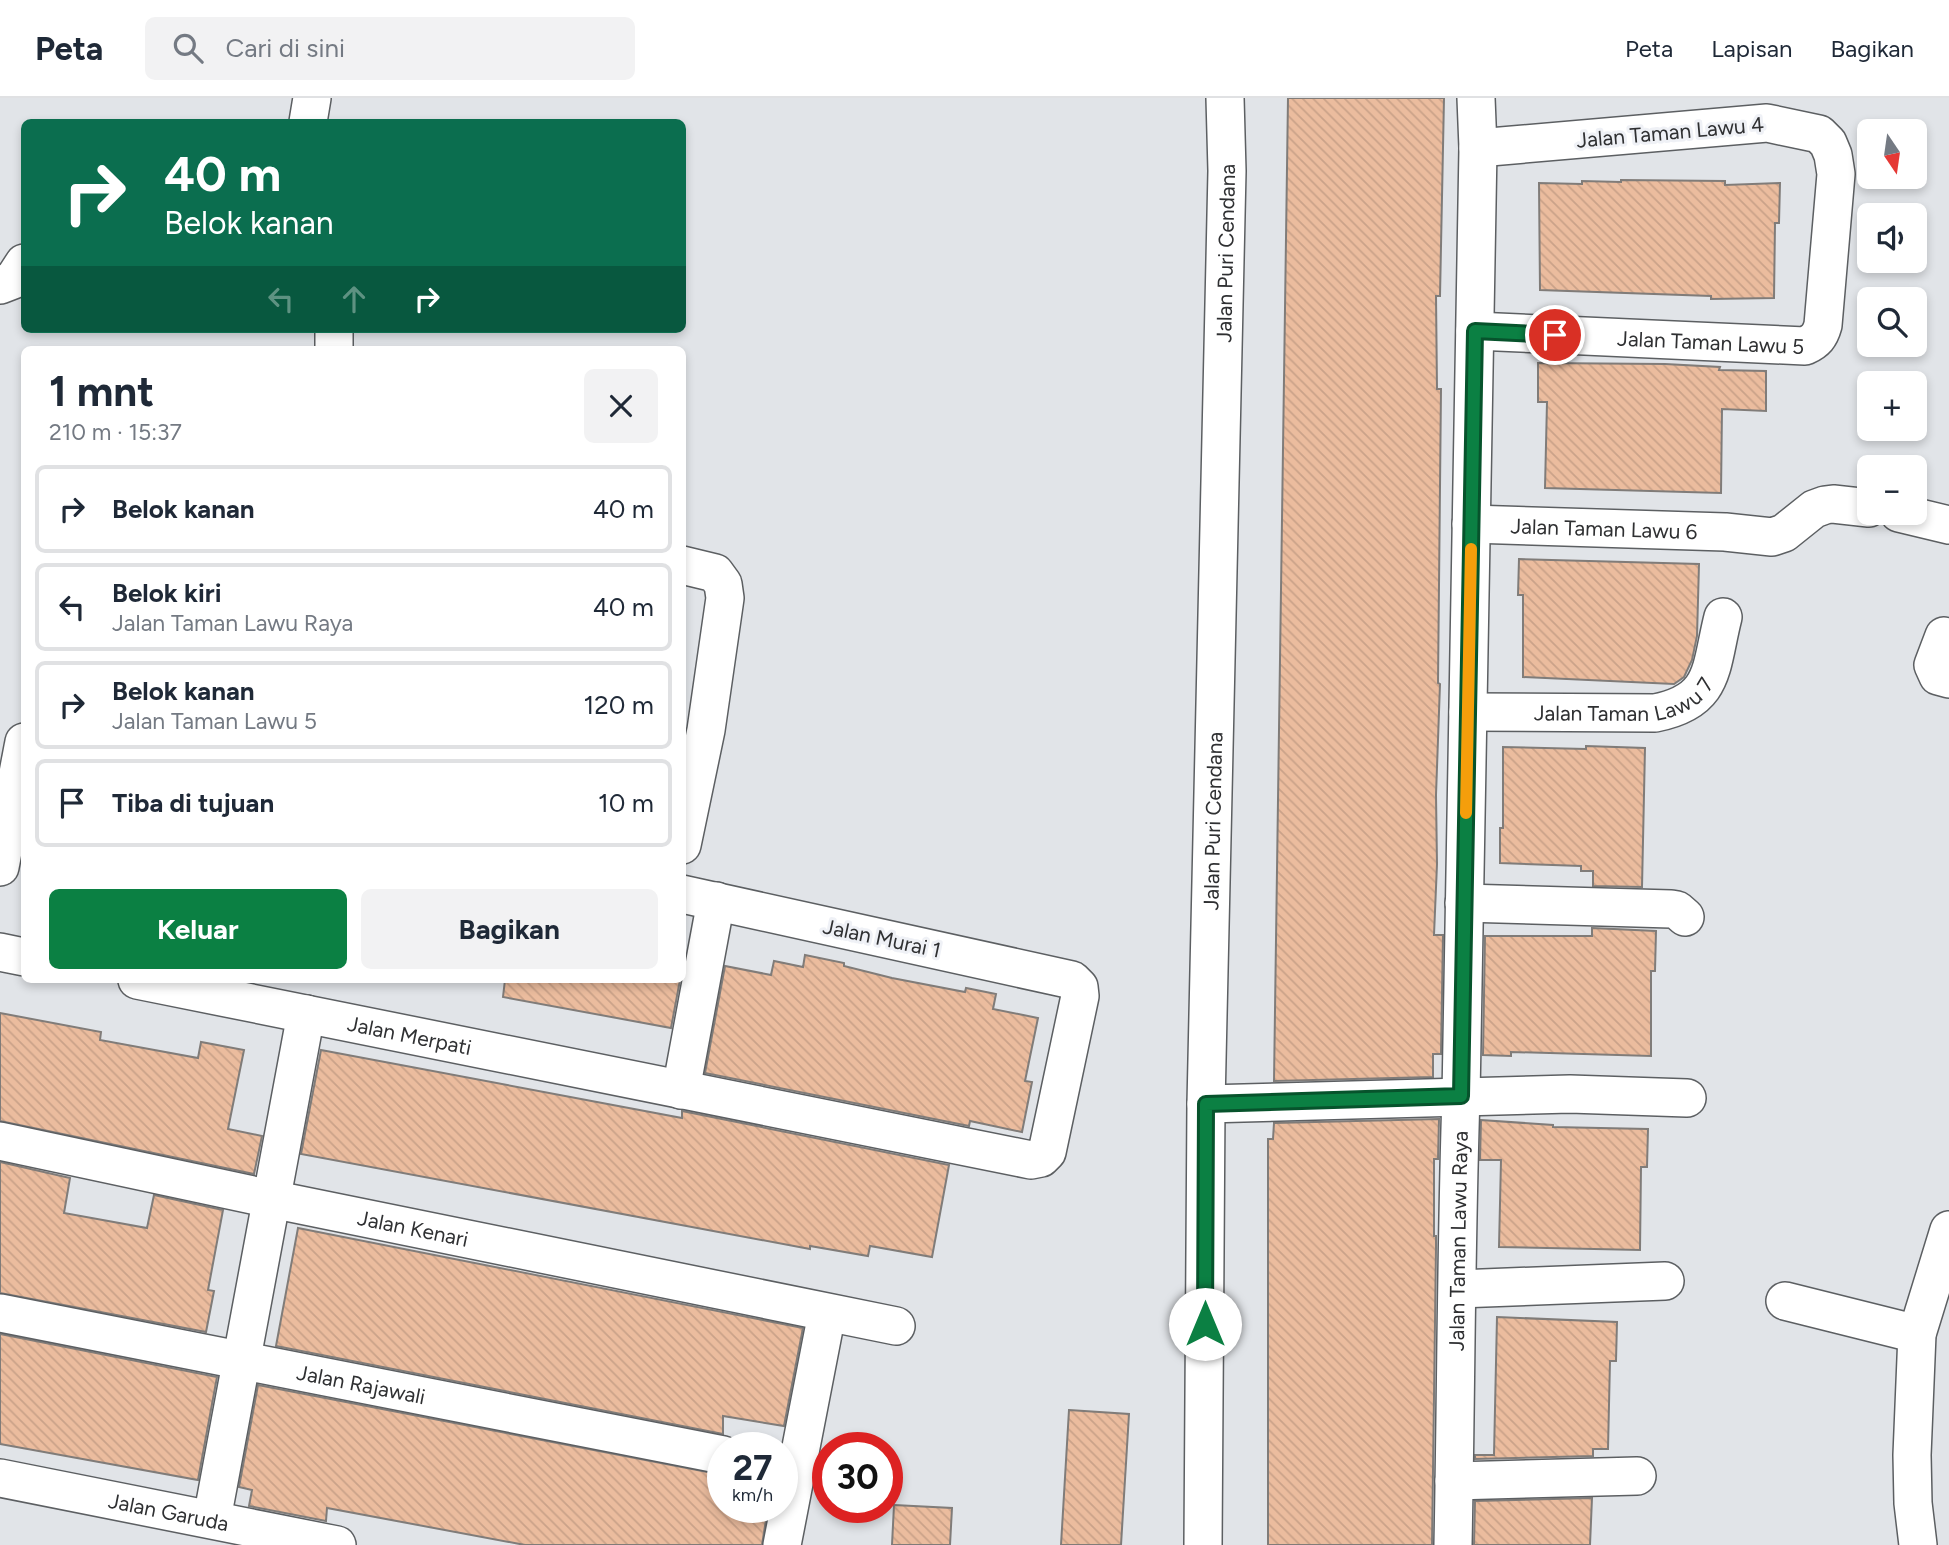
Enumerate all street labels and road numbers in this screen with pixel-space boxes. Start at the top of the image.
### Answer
street label: Jalan Taman Lawu 4 [1575,111,1765,153]
street label: Jalan Puri Cendana [1211,164,1240,343]
street label: Jalan Taman Lawu 5 [1617,325,1805,358]
street label: Jalan Taman Lawu 6 [1510,513,1698,544]
street label: Jalan Taman Lawu 7 [1534,673,1718,725]
street label: Jalan Puri Cendana [1198,732,1227,911]
street label: Jalan Murai 1 [821,913,943,963]
street label: Jalan Merpati [345,1010,474,1060]
street label: Jalan Taman Lawu Raya [1443,1131,1472,1351]
street label: Jalan Kenari [355,1204,470,1251]
street label: Jalan Rajawali [295,1359,427,1409]
street label: Jalan Garuda [106,1487,231,1536]

